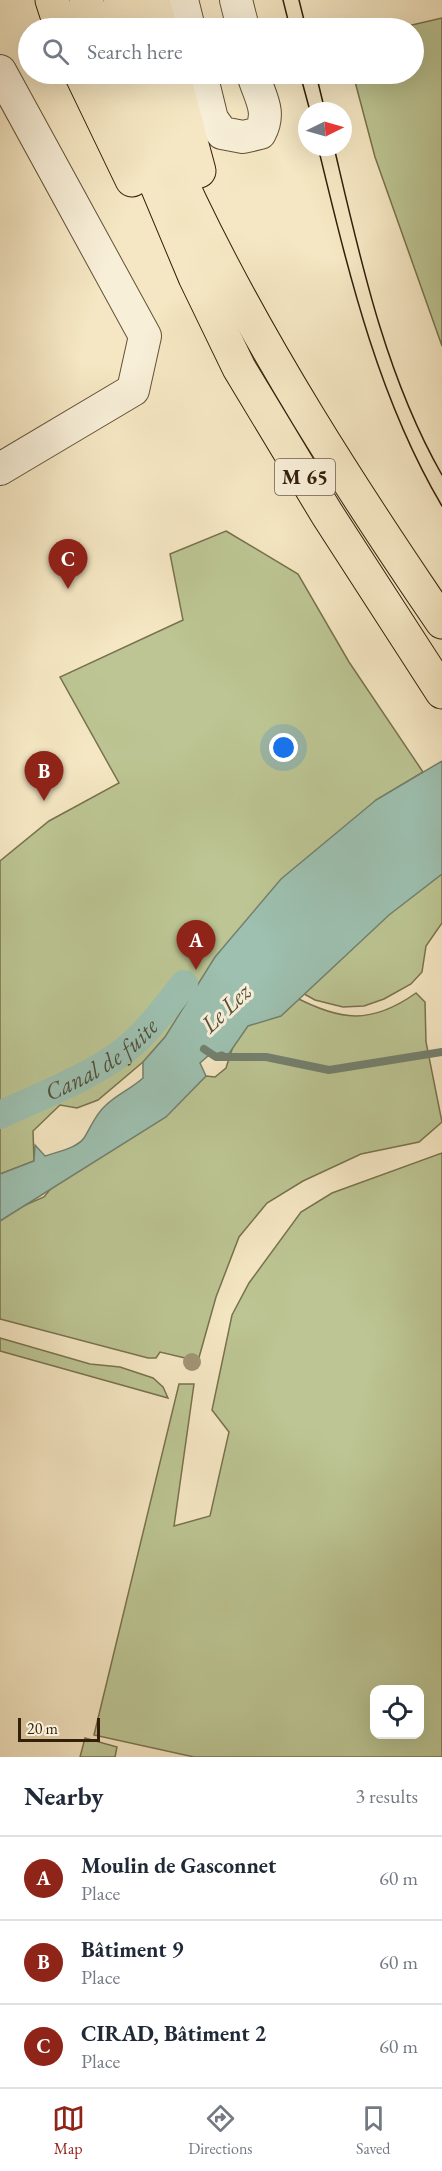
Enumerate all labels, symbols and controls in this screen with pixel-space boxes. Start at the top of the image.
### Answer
search box [18,18,424,84]
icon: search [39,35,72,68]
text: Search here [87,37,182,66]
north arrow [298,102,352,156]
road number: M 65 [275,459,335,495]
pin: C [48,540,88,589]
your location [269,733,298,762]
pin: B [24,752,63,801]
pin: A [176,920,216,970]
water label: Le Lez [193,976,258,1040]
water label: Canal de fuite [40,1011,165,1108]
map controls [370,1685,424,1739]
button: locate [370,1685,424,1739]
scale bar [18,1715,100,1742]
text: 20 m [27,1718,58,1739]
text: Nearby [24,1779,104,1813]
text: 3 results [355,1783,418,1809]
text: Moulin de Gasconnet [81,1851,276,1880]
text: A [36,1865,51,1891]
text: 60 m [379,1865,418,1891]
text: Place [81,1880,120,1906]
text: Bâtiment 9 [81,1935,183,1964]
text: B [37,1949,50,1975]
text: 60 m [379,1949,418,1975]
text: Place [81,1964,120,1990]
text: CIRAD, Bâtiment 2 [81,2019,266,2048]
text: C [36,2033,51,2059]
text: 60 m [379,2033,418,2059]
text: Place [81,2048,120,2074]
tab: Map [52,2102,85,2159]
tab: Directions [188,2102,253,2159]
tab: Saved [356,2102,390,2159]

